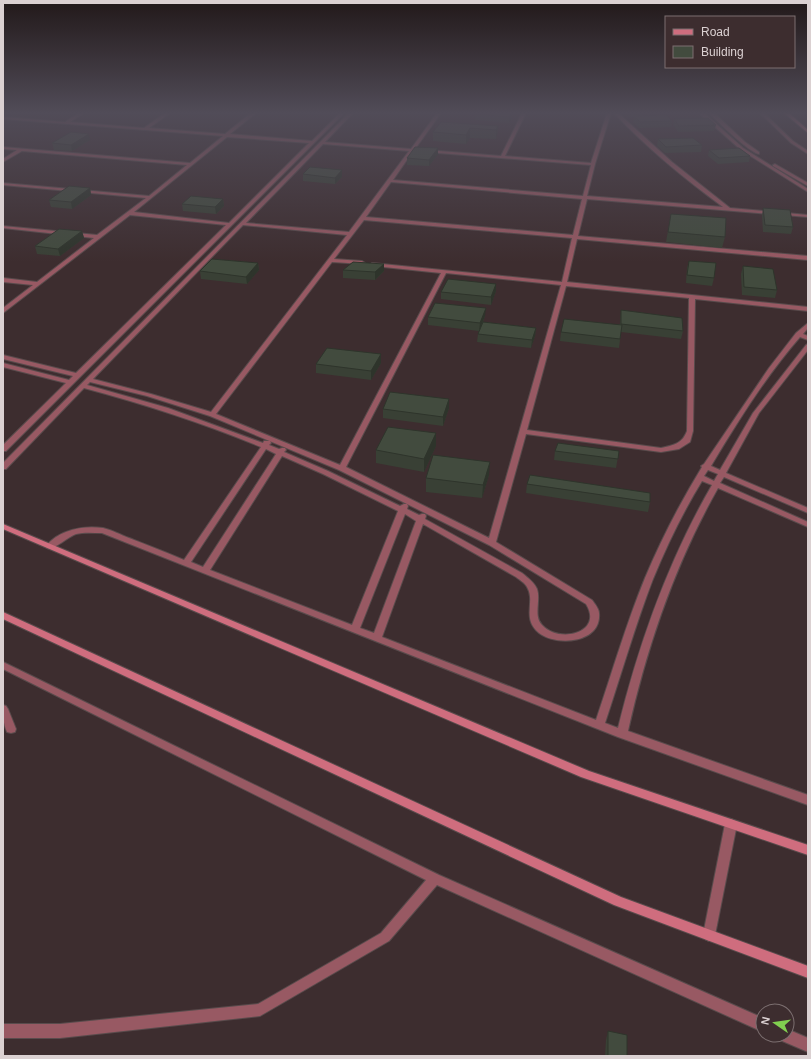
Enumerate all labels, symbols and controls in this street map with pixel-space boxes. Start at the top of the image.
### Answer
legend [665,16,795,68]
text: Road [701,25,730,39]
text: Building [701,45,744,59]
north arrow [755,1003,795,1043]
text: N [759,1015,772,1026]

